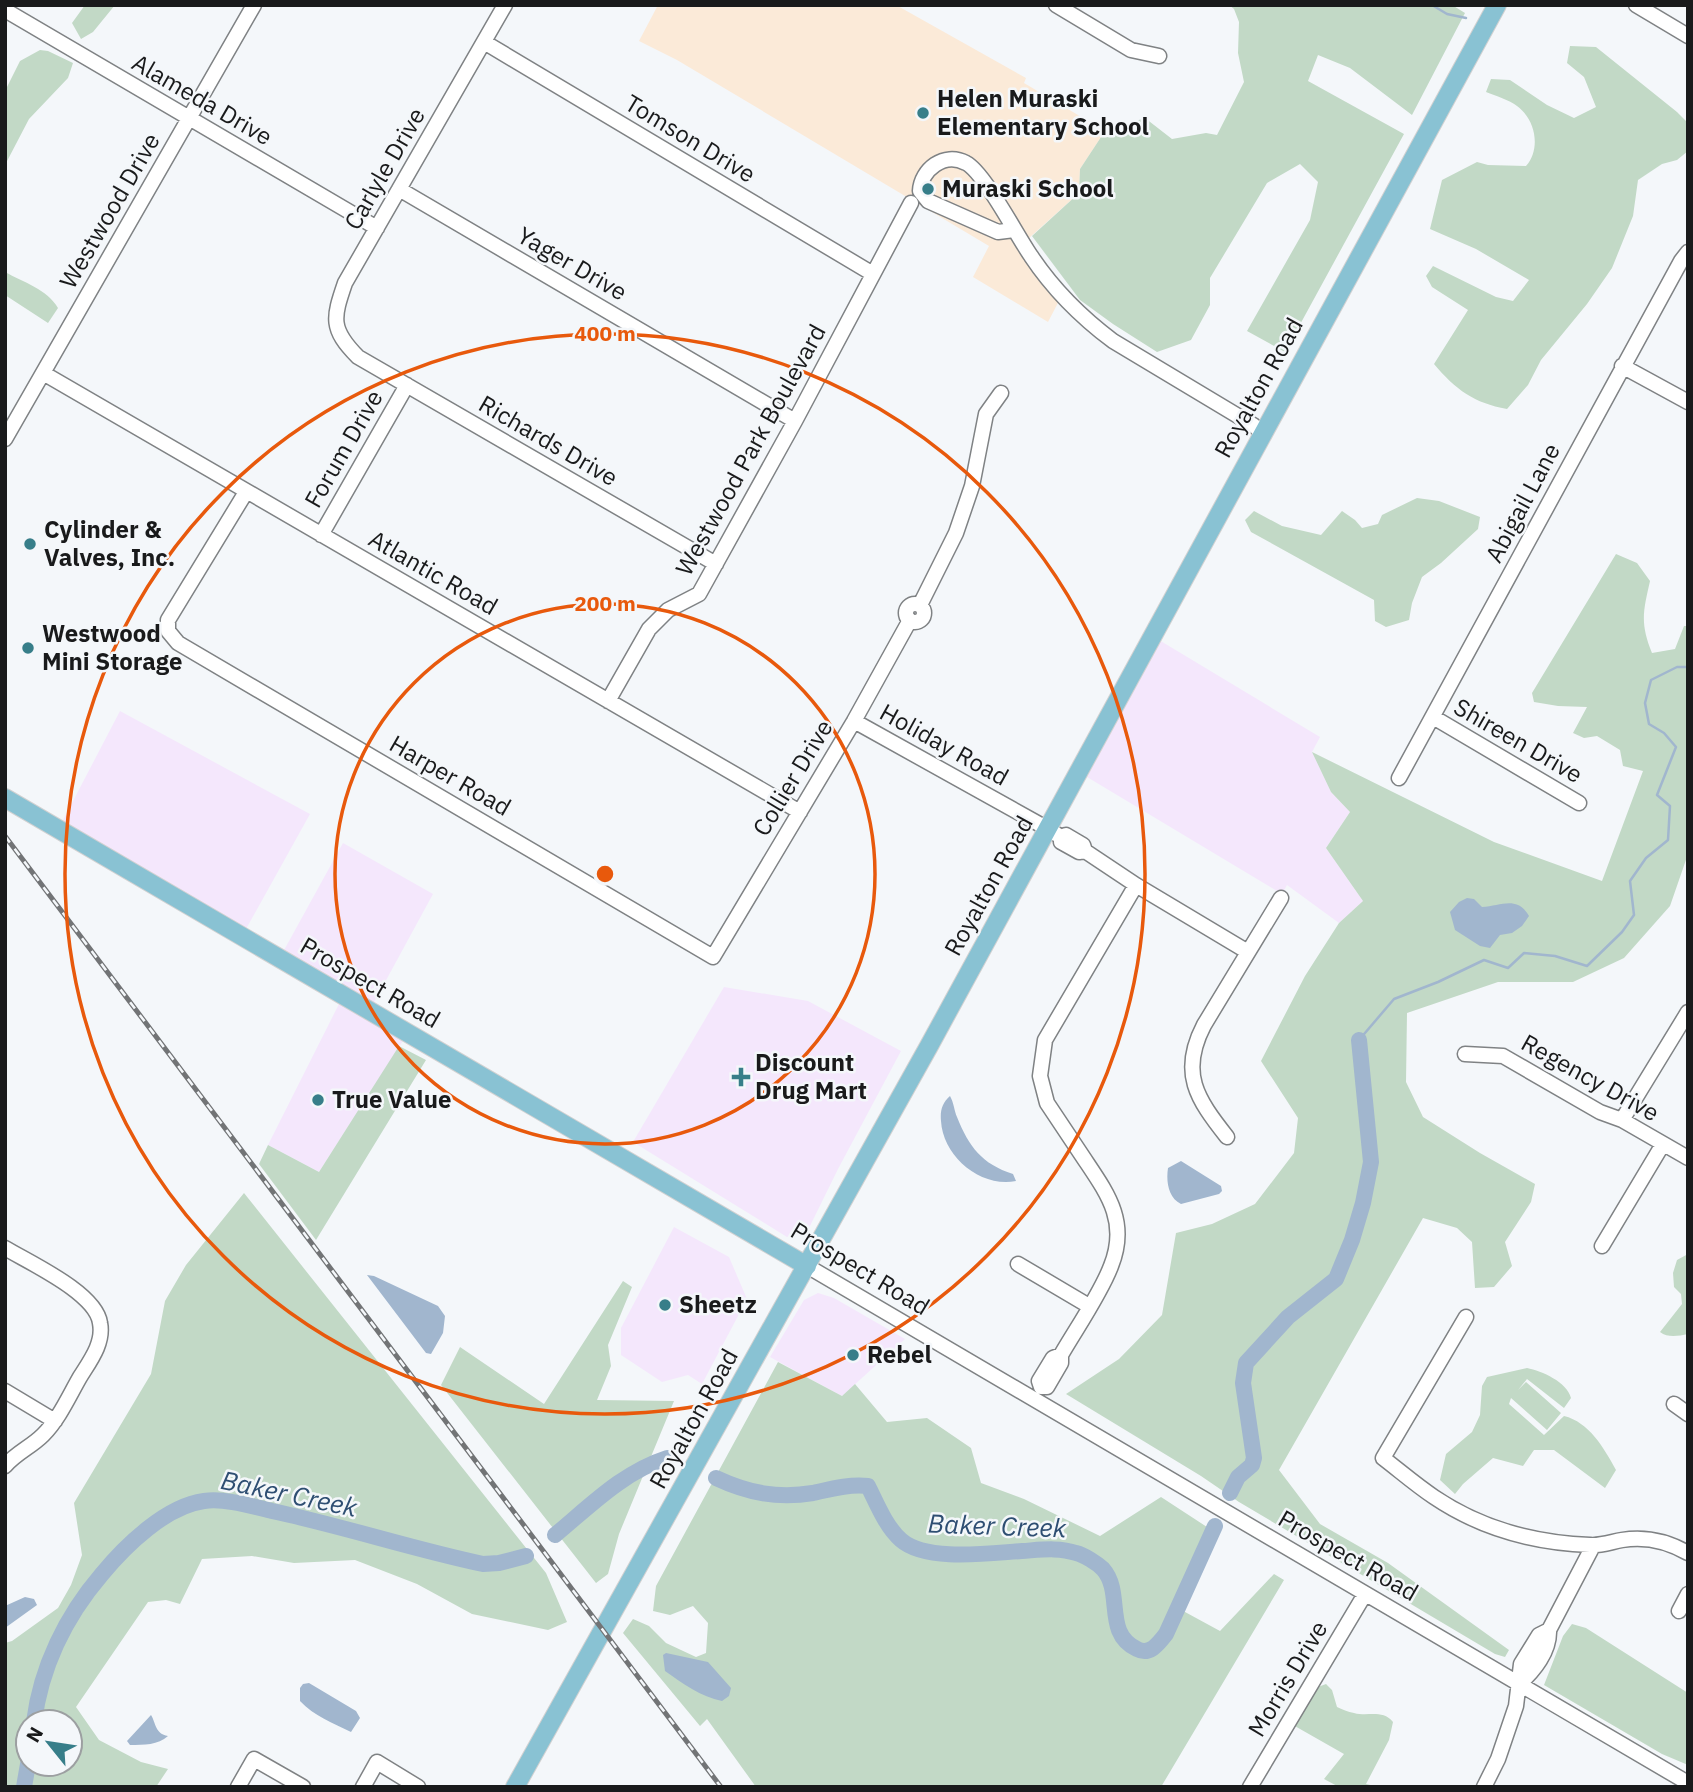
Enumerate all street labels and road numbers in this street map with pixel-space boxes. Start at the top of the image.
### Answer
street label: Alameda Drive [127,46,278,152]
street label: Tomson Drive [619,87,762,190]
street label: Carlyle Drive [336,102,432,235]
street label: Westwood Drive [52,127,167,294]
street label: Yager Drive [512,219,633,307]
street label: Royalton Road [1206,312,1310,463]
street label: Westwood Park Boulevard [668,318,833,581]
street label: Forum Drive [297,384,390,513]
street label: Richards Drive [473,387,624,493]
street label: Abigail Lane [1477,437,1567,568]
street label: Atlantic Road [363,522,504,622]
street label: Shireen Drive [1448,690,1589,790]
street label: Holiday Road [874,696,1015,793]
street label: Collier Drive [745,713,839,842]
street label: Harper Road [384,727,517,823]
street label: Royalton Road [936,810,1040,961]
street label: Prospect Road [295,929,446,1035]
street label: Regency Drive [1516,1026,1665,1128]
street label: Prospect Road [785,1214,936,1322]
street label: Royalton Road [641,1343,745,1494]
street label: Prospect Road [1273,1502,1424,1608]
street label: Morris Drive [1240,1615,1334,1742]

